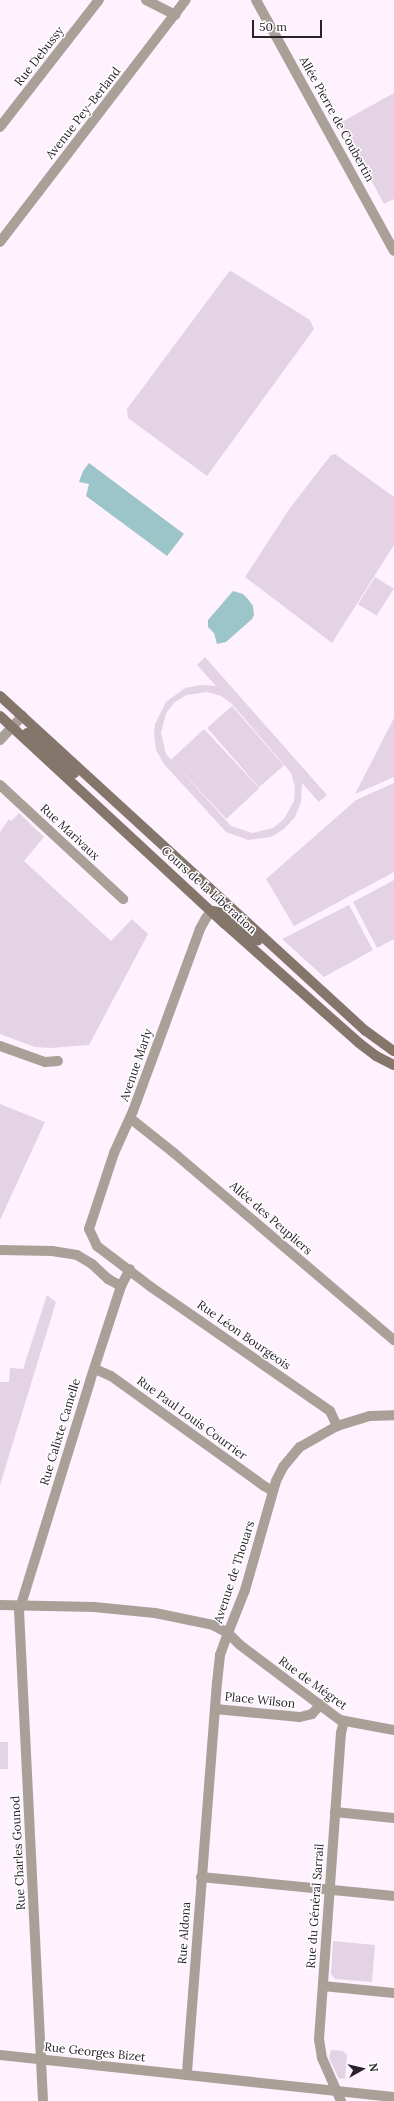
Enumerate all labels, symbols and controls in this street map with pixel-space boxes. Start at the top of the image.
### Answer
scale bar [254,12,324,38]
text: 50 m [259,19,287,34]
street label: Rue Debussy [11,23,67,89]
street label: Allée Pierre de Coubertin [297,54,377,184]
street label: Avenue Pey-Berland [43,64,123,162]
street label: Rue Marivaux [37,801,103,863]
street label: Cours de la Libération [158,843,260,937]
street label: Avenue Marly [117,1027,155,1103]
street label: Allée des Peupliers [227,1178,315,1258]
street label: Rue Léon Bourgeois [194,1297,294,1373]
street label: Rue Paul Louis Courrier [134,1373,250,1463]
street label: Rue Calixte Camelle [37,1377,83,1487]
street label: Avenue de Thouars [211,1519,257,1625]
street label: Rue de Mégret [276,1653,350,1713]
street label: Place Wilson [224,1689,296,1711]
street label: Rue Charles Gounod [8,1795,28,1911]
street label: Rue du Général Sarrail [303,1843,327,1969]
street label: Rue Aldona [175,1901,193,1965]
street label: Rue Georges Bizet [44,2040,146,2064]
north arrow [342,2049,382,2089]
text: N [366,2062,381,2073]

